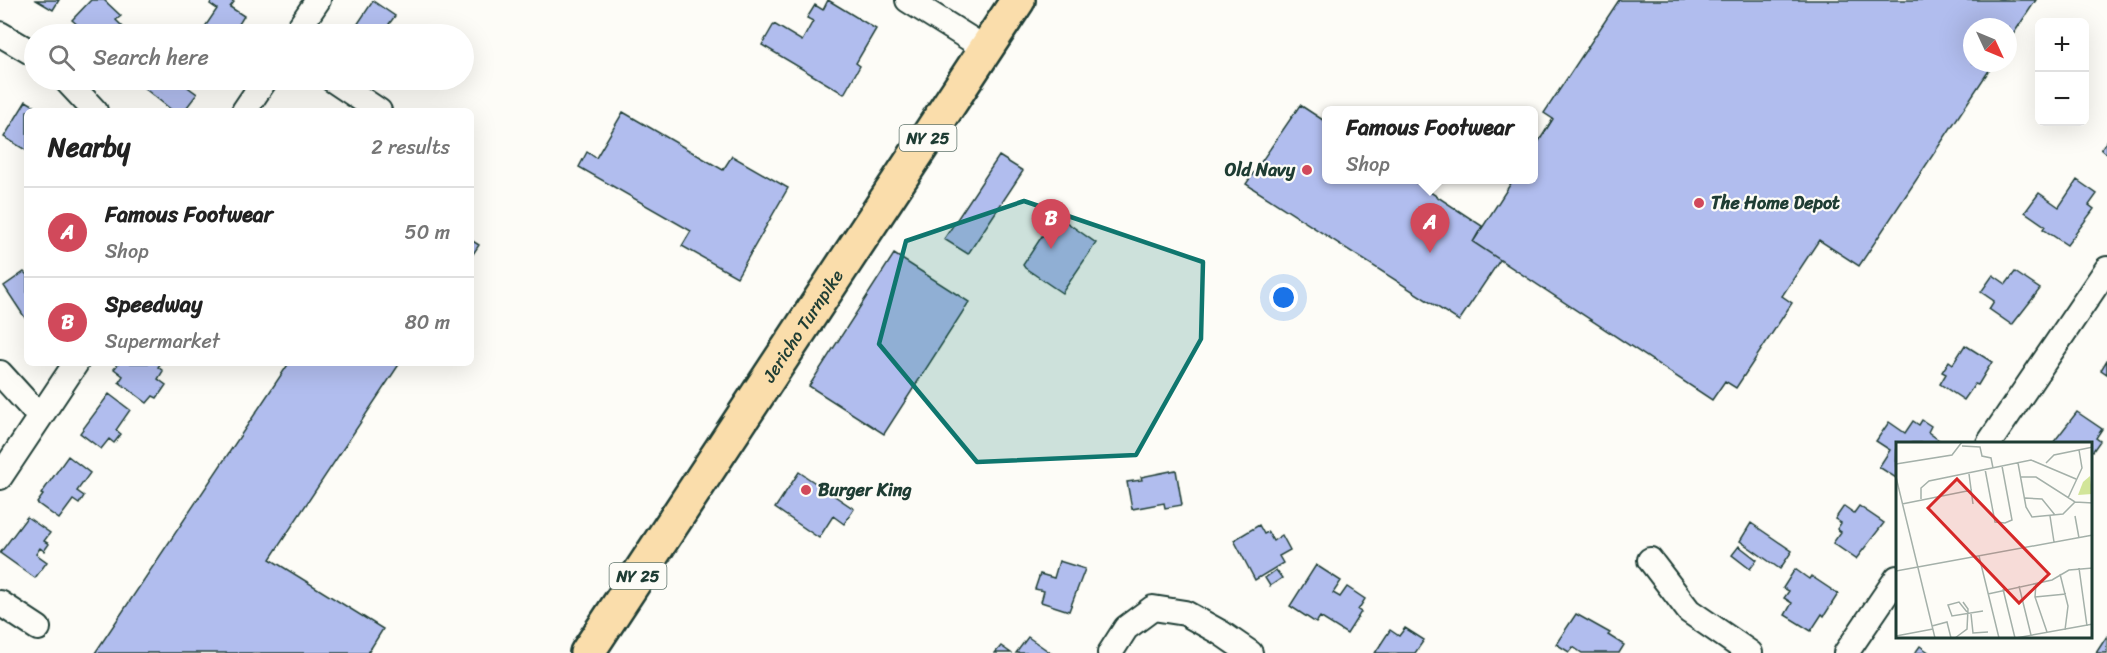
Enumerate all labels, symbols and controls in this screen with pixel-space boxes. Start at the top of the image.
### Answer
north arrow [1963,18,2017,72]
map controls [2035,18,2089,126]
button: + [2035,18,2089,72]
search box [24,24,474,90]
text: Search here [93,38,209,77]
icon: search [45,41,78,74]
button: − [2035,72,2089,126]
popup [1322,106,1538,184]
text: Famous Footwear [1346,108,1514,147]
text: Nearby [48,124,130,170]
road number: NY 25 [900,125,956,151]
text: 2 results [371,130,450,165]
text: Shop [1346,147,1390,182]
place label: Old Navy [1225,154,1296,186]
marker: Old Navy [1300,163,1314,177]
place label: The Home Depot [1711,187,1840,219]
text: Famous Footwear [105,195,273,234]
marker: The Home Depot [1692,196,1706,210]
pin: B [1032,200,1070,249]
pin: A [1410,204,1450,253]
text: A [61,215,74,250]
text: 50 m [405,215,450,250]
text: Shop [105,234,149,269]
street label: Jericho Turnpike [753,263,852,390]
your location [1269,283,1298,312]
text: Speedway [105,285,202,324]
text: B [61,305,74,340]
text: 80 m [405,305,450,340]
text: Supermarket [105,324,220,359]
inset map [1896,442,2092,638]
place label: Burger King [818,474,912,506]
marker: Burger King [799,483,813,497]
road number: NY 25 [610,563,666,589]

